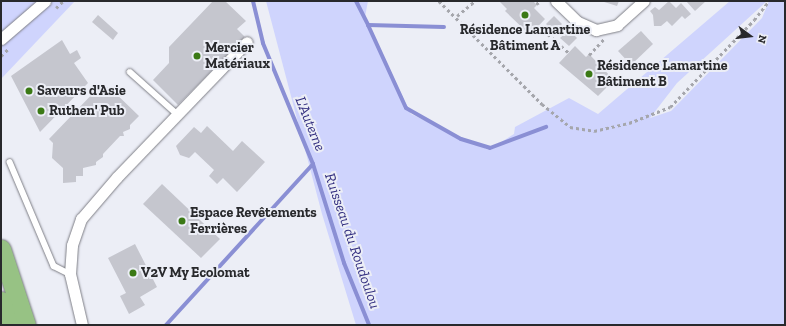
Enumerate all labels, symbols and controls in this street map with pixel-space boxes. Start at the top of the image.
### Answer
marker: Résidence Lamartine Bâtiment A [520,10,530,20]
north arrow [730,16,770,56]
place label: Résidence Lamartine Bâtiment A [460,22,590,54]
text: N [755,34,769,45]
place label: Mercier Matériaux [205,40,270,72]
marker: Mercier Matériaux [192,51,202,61]
place label: Résidence Lamartine Bâtiment B [597,58,727,90]
marker: Résidence Lamartine Bâtiment B [584,69,594,79]
place label: Saveurs d'Asie [37,83,126,99]
marker: Saveurs d'Asie [24,86,34,96]
water label: L'Auterne [291,94,329,154]
place label: Ruthen' Pub [49,103,124,119]
marker: Ruthen' Pub [36,106,46,116]
water label: Ruisseau du Roudoulou [320,171,384,311]
place label: Espace Revêtements Ferrières [190,205,317,238]
marker: Espace Revêtements Ferrières [177,216,187,226]
place label: V2V My Ecolomat [141,265,250,281]
marker: V2V My Ecolomat [128,268,138,278]

